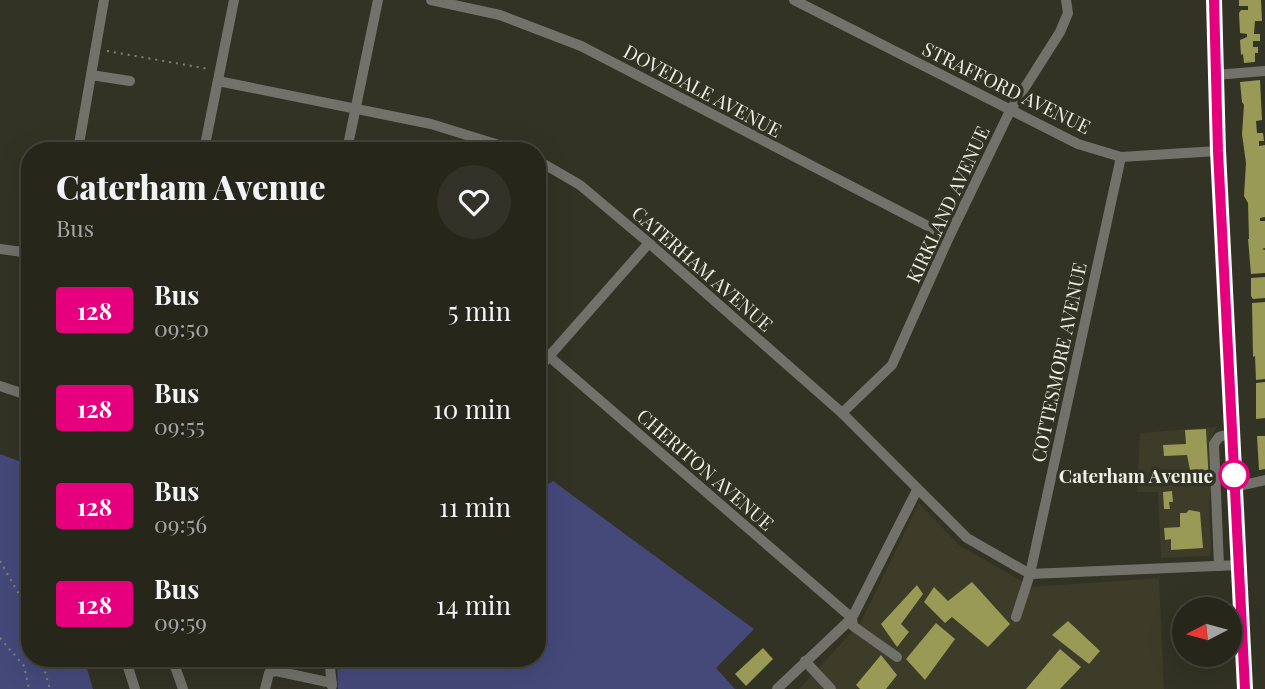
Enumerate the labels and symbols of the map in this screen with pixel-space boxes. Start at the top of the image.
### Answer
street label: STRAFFORD AVENUE [919,35,1095,139]
street label: DOVEDALE AVENUE [619,37,787,143]
street label: KIRKLAND AVENUE [899,121,995,287]
street label: CATERHAM AVENUE [627,200,779,336]
street label: COTTESMORE AVENUE [1024,260,1092,464]
street label: CHERITON AVENUE [632,402,780,536]
marker: Caterham Avenue [1219,460,1249,490]
place label: Caterham Avenue [1059,462,1213,488]
north arrow [1172,597,1242,667]

